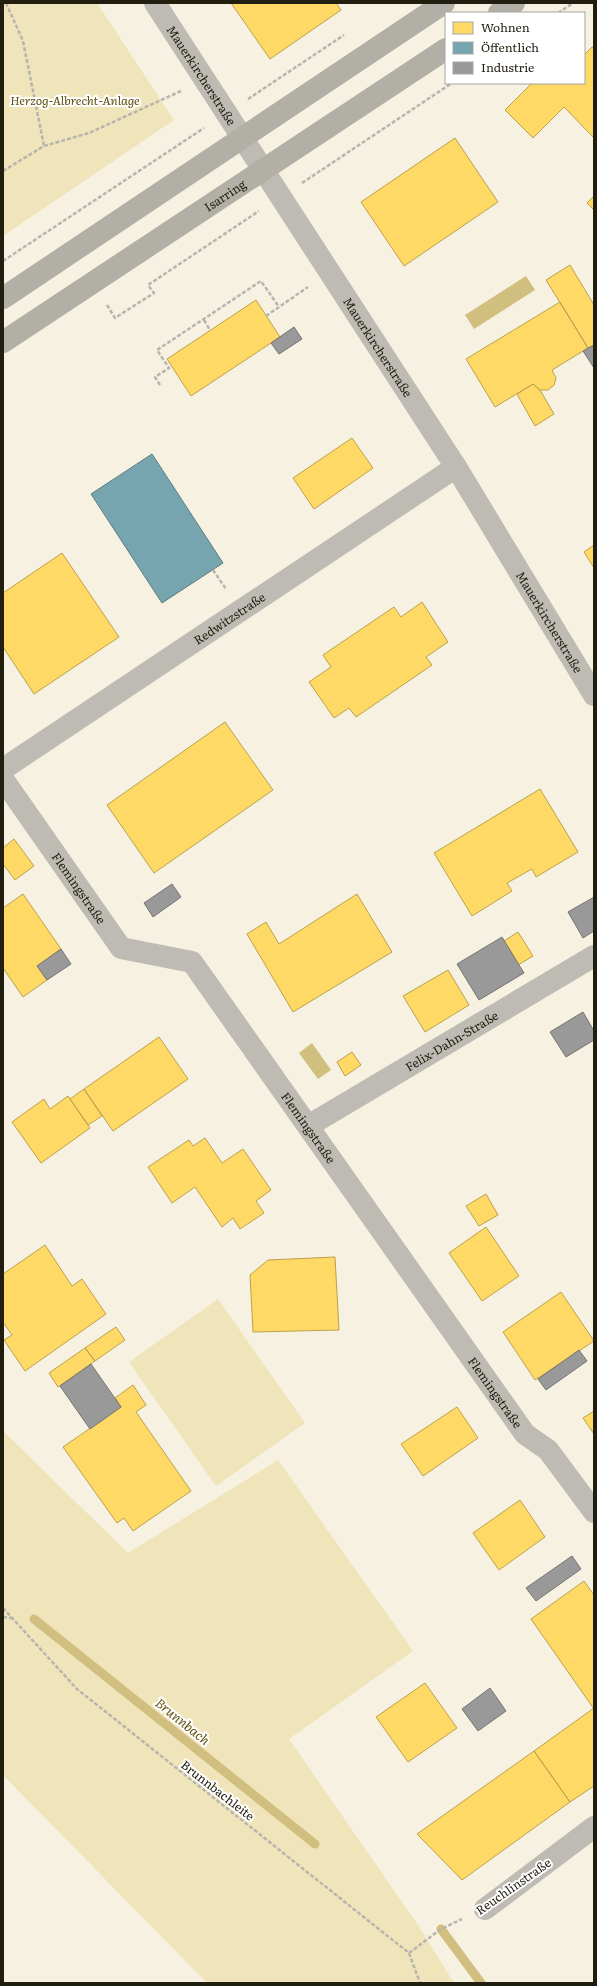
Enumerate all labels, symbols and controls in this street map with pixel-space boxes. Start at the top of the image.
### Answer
legend [445,12,585,84]
text: Wohnen [481,18,530,36]
street label: Mauerkircherstraße [163,22,241,129]
text: Öffentlich [481,38,539,56]
text: Industrie [481,58,534,76]
park label: Herzog-Albrecht-Anlage [10,91,140,109]
street label: Isarring [200,175,250,216]
street label: Mauerkircherstraße [339,293,417,401]
street label: Mauerkircherstraße [512,567,587,676]
street label: Redwitzstraße [190,588,269,649]
street label: Flemingstraße [48,849,110,927]
street label: Felix-Dahn-Straße [402,1006,502,1075]
street label: Flemingstraße [277,1088,340,1167]
street label: Flemingstraße [464,1353,527,1432]
water label: Brunnbach [152,1693,215,1749]
street label: Brunnbachleite [177,1756,259,1824]
street label: Reuchlinstraße [472,1853,554,1919]

